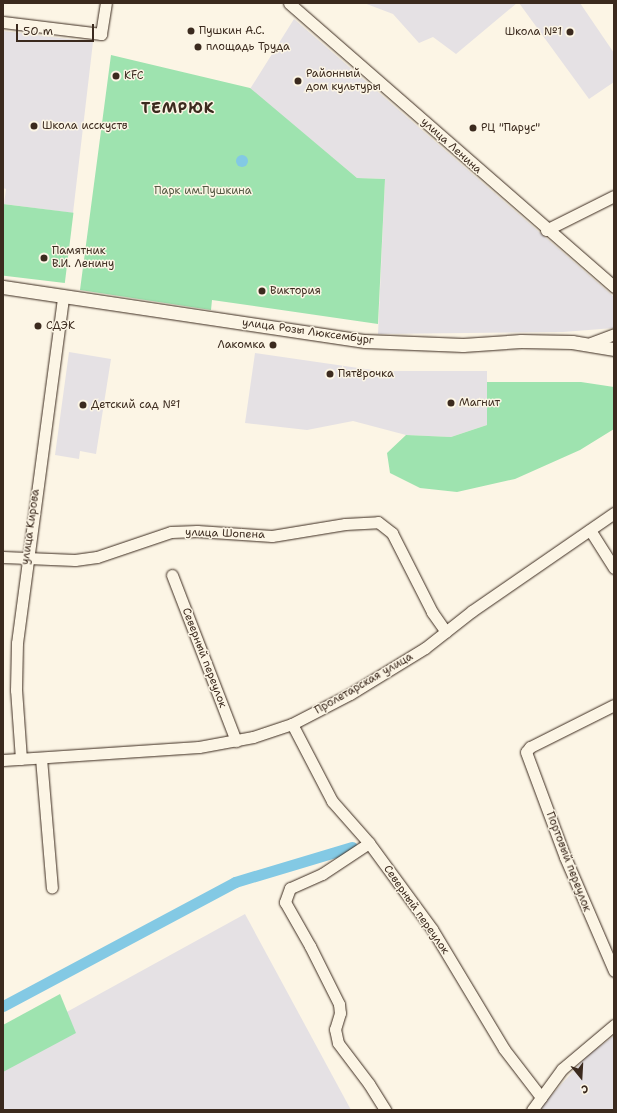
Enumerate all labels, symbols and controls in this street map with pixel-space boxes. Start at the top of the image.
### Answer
scale bar [18,16,96,42]
text: 50 m [23,23,53,39]
place label: Пушкин А.С. [199,24,265,38]
place label: Школа №1 [505,25,562,39]
marker: Пушкин А.С. [186,26,196,36]
marker: Школа №1 [565,27,575,37]
place label: площадь Труда [206,40,290,54]
marker: площадь Труда [193,42,203,52]
place label: Районный дом культуры [306,68,381,94]
place label: KFC [124,69,144,83]
marker: KFC [111,71,121,81]
marker: Районный дом культуры [293,76,303,86]
district label: ТЕМРЮК [141,100,215,118]
street label: улица Ленина [418,115,484,177]
place label: Школа исскуств [42,119,128,133]
marker: Школа исскуств [29,121,39,131]
place label: РЦ "Парус" [481,121,540,135]
marker: РЦ "Парус" [468,123,478,133]
park label: Парк им.Пушкина [154,184,252,198]
place label: Памятник В.И. Ленину [52,245,114,271]
marker: Памятник В.И. Ленину [39,253,49,263]
place label: Виктория [270,284,321,298]
marker: Виктория [257,286,267,296]
street label: улица Розы Люксембург [241,316,375,348]
place label: СДЭК [46,319,75,333]
marker: СДЭК [33,321,43,331]
place label: Лакомка [218,338,265,352]
marker: Лакомка [268,340,278,350]
place label: Пятёрочка [338,367,394,381]
marker: Пятёрочка [325,369,335,379]
place label: Магнит [459,396,500,410]
place label: Детский сад №1 [91,398,180,412]
marker: Магнит [446,398,456,408]
marker: Детский сад №1 [78,400,88,410]
street label: улица Кирова [19,488,43,566]
street label: улица Шопена [185,526,265,542]
street label: Северный переулок [179,606,229,710]
street label: Пролетарская улица [313,650,415,718]
street label: Портовый переулок [543,810,593,914]
street label: Северный переулок [380,863,452,957]
north arrow [561,1057,601,1097]
text: С [579,1081,590,1097]

